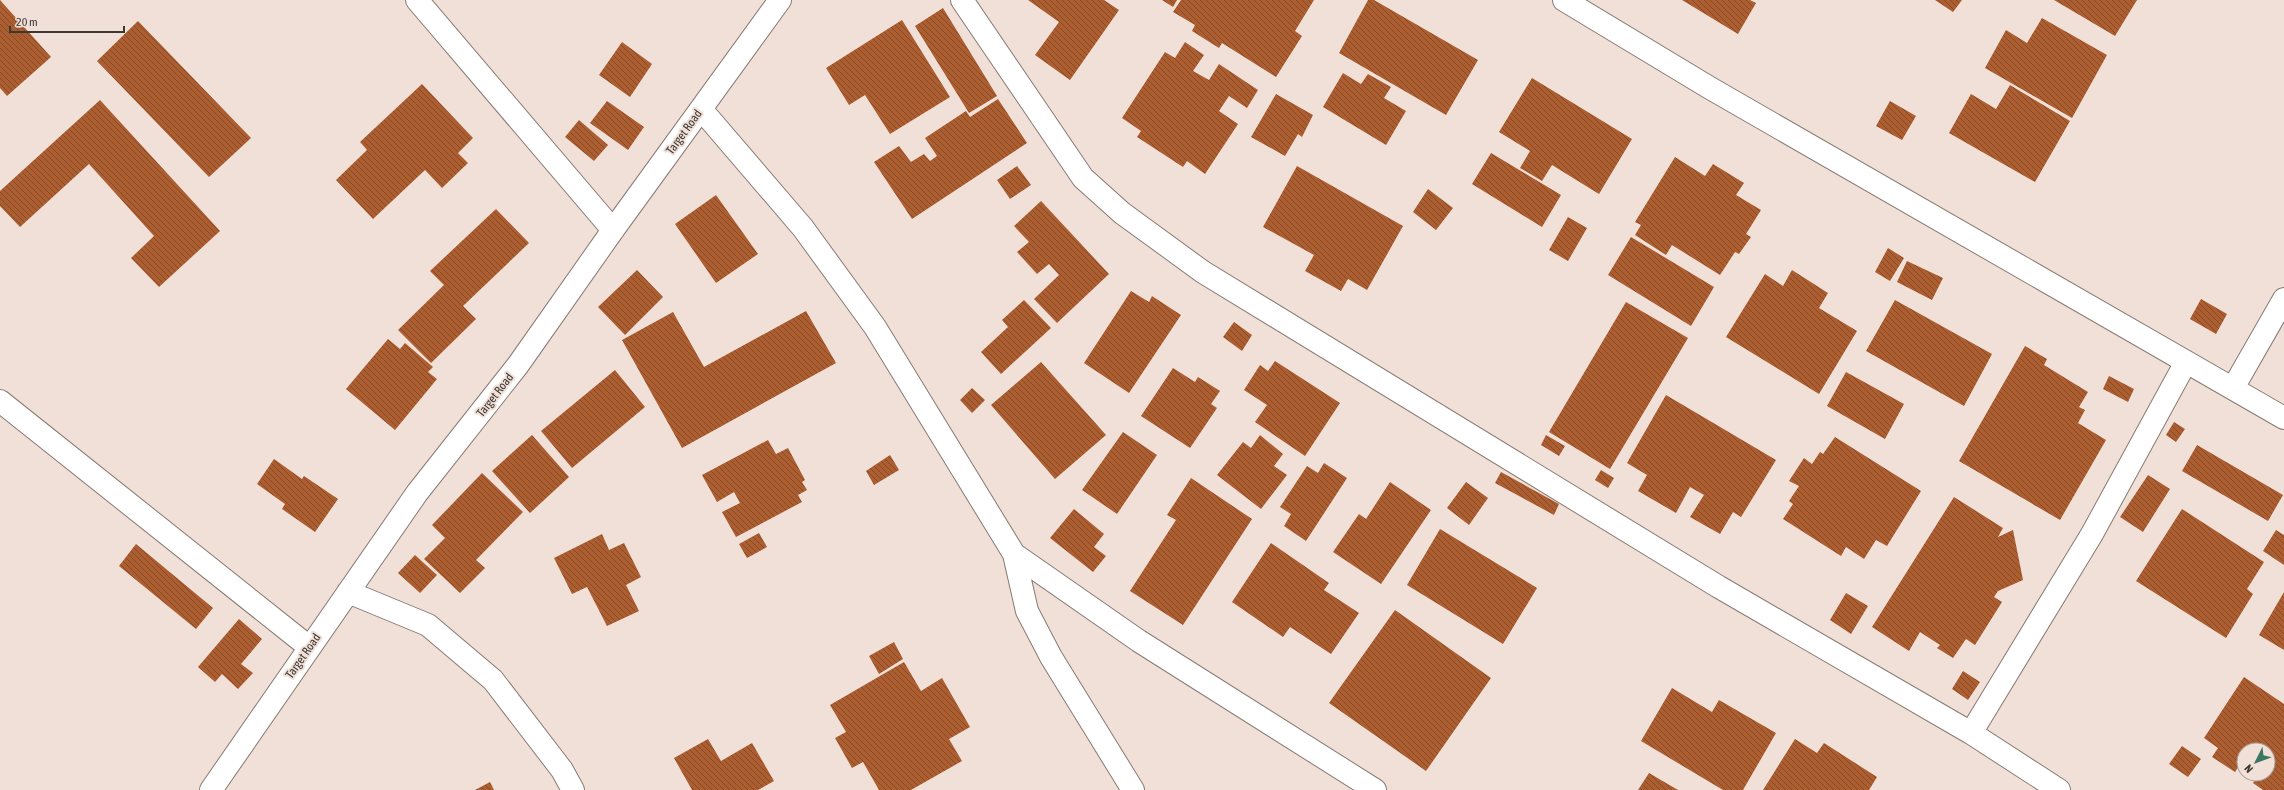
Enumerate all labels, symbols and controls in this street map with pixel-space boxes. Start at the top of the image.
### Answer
scale bar [10,8,124,34]
text: 20 m [16,15,38,29]
street label: Target Road [663,107,705,157]
street label: Target Road [474,370,516,420]
street label: Target Road [282,631,324,681]
north arrow [2236,742,2276,782]
text: N [2242,762,2255,775]

